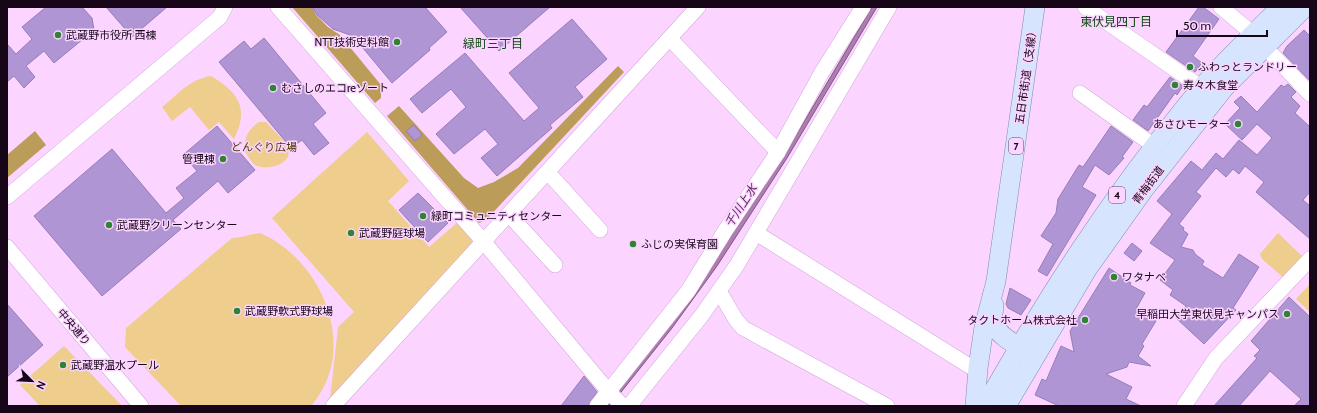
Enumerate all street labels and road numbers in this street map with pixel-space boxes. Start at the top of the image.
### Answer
street label: 五日市街道（支線） [1012,25,1040,125]
road number: 7 [1009,138,1023,154]
street label: 青梅街道 [1129,163,1167,207]
road number: 4 [1109,187,1125,203]
street label: 中央通り [54,306,94,348]

